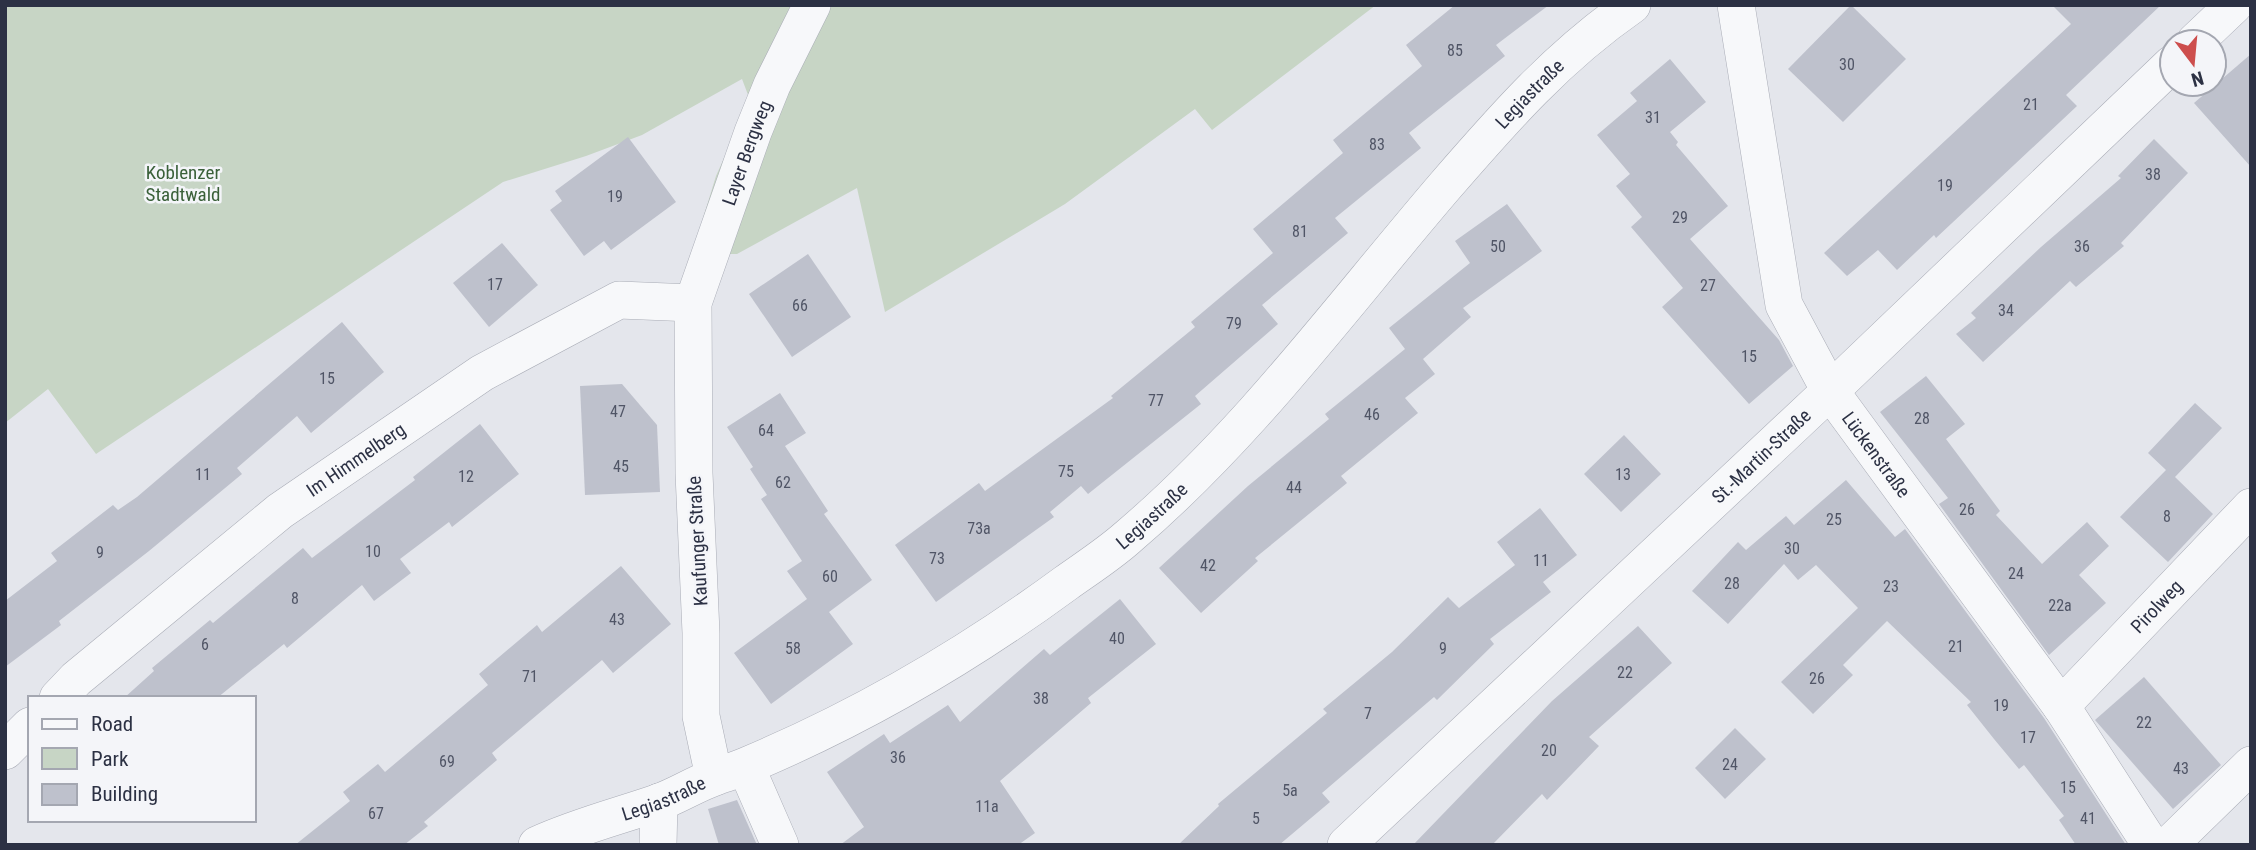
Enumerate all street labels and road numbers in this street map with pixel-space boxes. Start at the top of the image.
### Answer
street label: Legiastraße [1490,54,1569,133]
street label: Layer Bergweg [717,97,777,208]
street label: St.-Martin-Straße [1707,404,1816,508]
street label: Lückenstraße [1837,407,1915,502]
street label: Im Himmelberg [302,418,410,502]
street label: Kaufunger Straße [683,475,712,607]
street label: Legiastraße [1111,478,1192,554]
street label: Pirolweg [2126,575,2187,638]
street label: Legiastraße [619,771,709,826]

